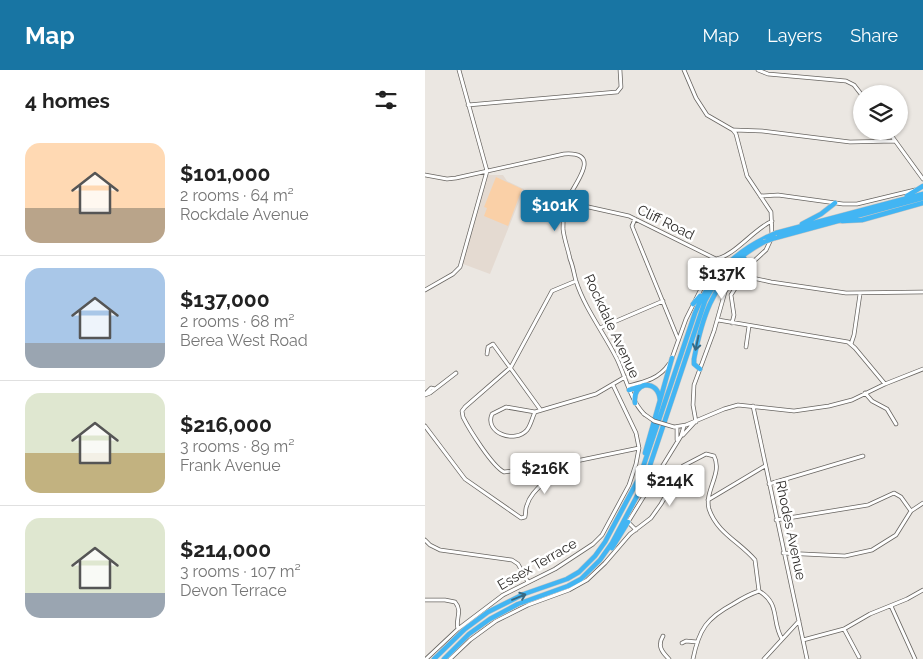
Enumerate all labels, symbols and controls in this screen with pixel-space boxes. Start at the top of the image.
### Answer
text: Map [25,21,75,50]
text: Map [703,25,739,46]
text: Layers [767,25,822,46]
text: Share [850,25,898,46]
map controls [853,85,908,140]
button: layers [853,85,908,140]
icon: filters [372,86,400,114]
text: 4 homes [25,88,110,113]
text: $101,000 [180,161,271,186]
icon: home [65,163,125,223]
text: 2 rooms · 64 m² [180,186,294,205]
pin: $101K [520,190,590,232]
text: $101K [532,196,578,215]
street label: Cliff Road [635,201,697,243]
text: Rockdale Avenue [180,205,309,224]
pin: $137K [687,258,757,300]
text: $137K [699,264,745,283]
street label: Rockdale Avenue [581,272,643,380]
text: $137,000 [180,287,270,312]
icon: home [65,288,125,348]
text: 2 rooms · 68 m² [180,312,295,331]
text: Berea West Road [180,331,308,350]
one-way arrow [692,335,701,351]
text: $216,000 [180,412,272,437]
icon: home [65,413,125,473]
text: 3 rooms · 89 m² [180,437,295,456]
pin: $216K [510,452,580,495]
text: Frank Avenue [180,456,281,475]
text: $216K [521,459,569,478]
pin: $214K [635,464,705,507]
text: $214K [647,471,693,490]
street label: Rhodes Avenue [773,479,809,581]
street label: Essex Terrace [495,535,579,593]
text: $214,000 [180,537,271,562]
icon: home [65,538,125,598]
text: 3 rooms · 107 m² [180,562,301,581]
text: Devon Terrace [180,581,287,600]
one-way arrow [511,592,526,601]

